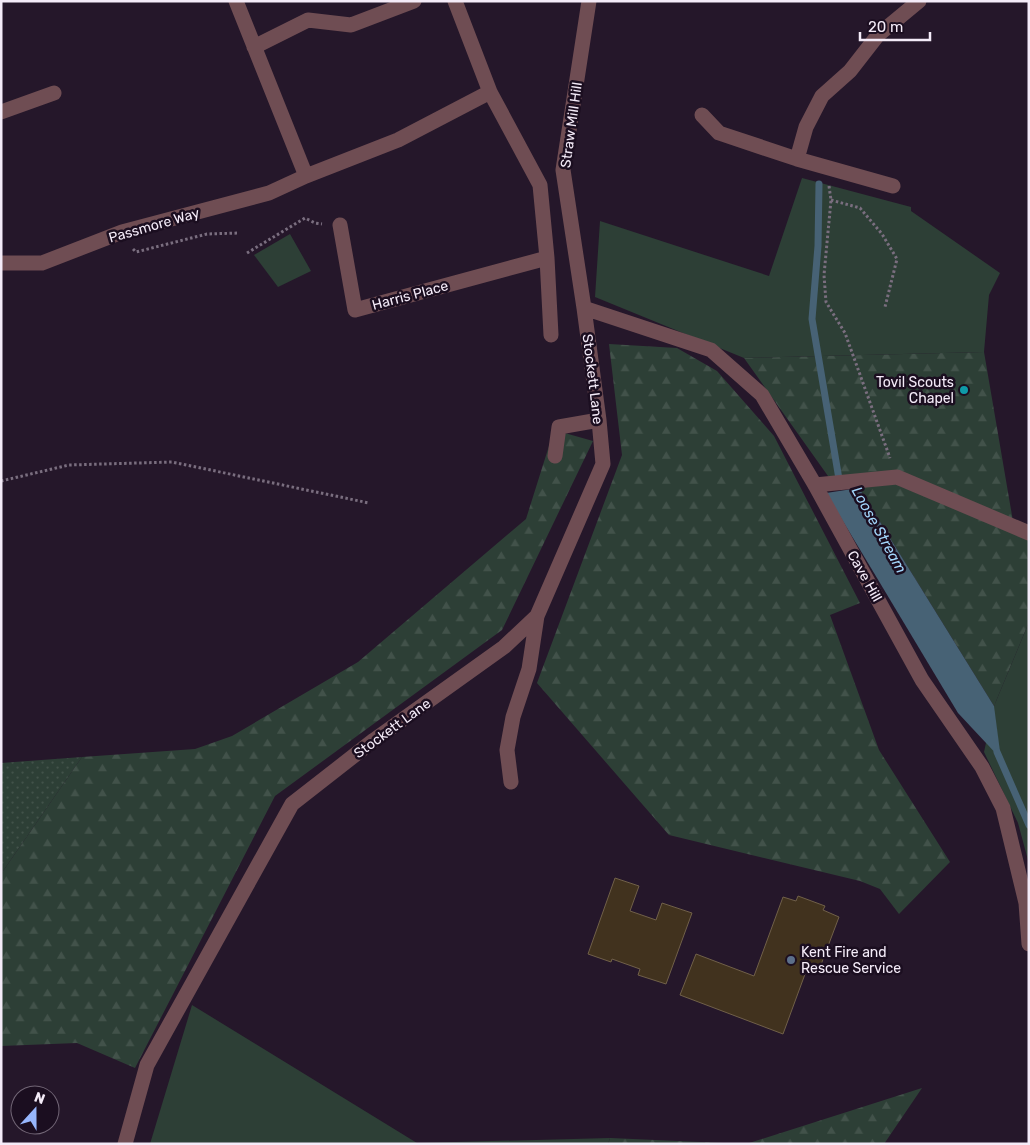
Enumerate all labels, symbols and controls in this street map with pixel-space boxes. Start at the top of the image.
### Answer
scale bar [860,10,930,42]
text: 20 m [868,18,903,36]
street label: Straw Mill Hill [557,81,586,169]
street label: Passmore Way [107,204,202,247]
street label: Harris Place [370,277,450,314]
street label: Stockett Lane [579,333,607,425]
place label: Tovil Scouts Chapel [876,374,954,407]
marker: Tovil Scouts Chapel [958,384,970,396]
water label: Loose Stream [848,484,910,576]
street label: Cave Hill [844,548,886,605]
street label: Stockett Lane [351,695,434,762]
place label: Kent Fire and Rescue Service [801,944,901,977]
marker: Kent Fire and Rescue Service [785,954,797,966]
north arrow [10,1085,60,1135]
text: N [32,1089,47,1108]

